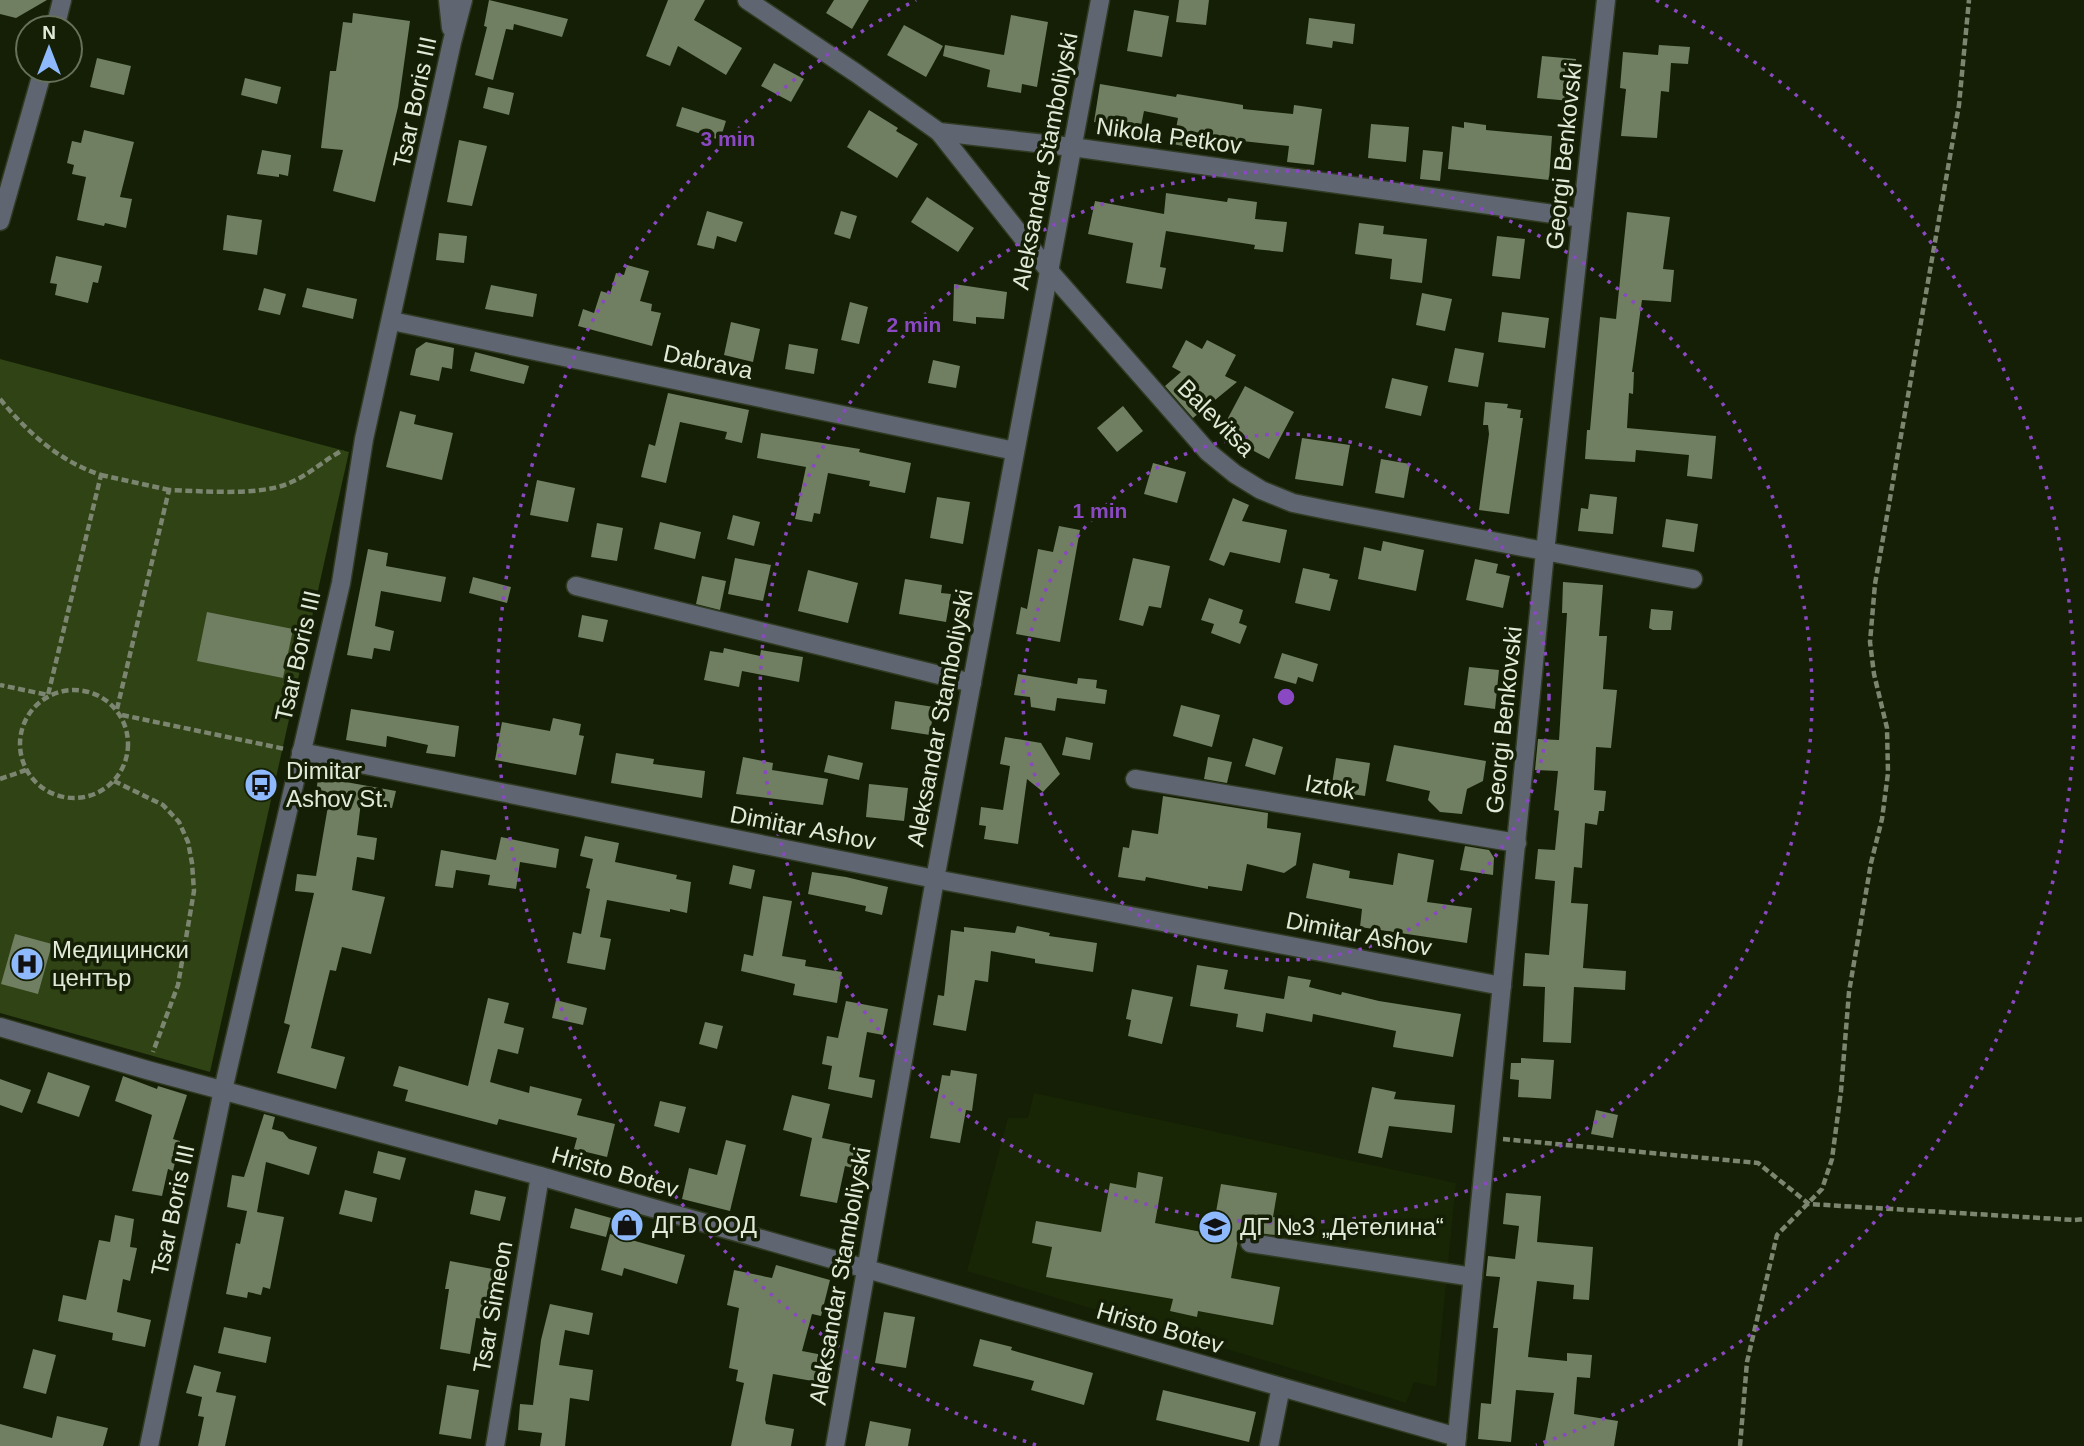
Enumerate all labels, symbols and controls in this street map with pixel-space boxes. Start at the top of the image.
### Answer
north arrow [14,14,84,84]
text: N [42,22,56,43]
street label: Aleksandar Stamboliyski [1006,30,1083,292]
street label: Tsar Boris III [387,34,442,170]
street label: Georgi Benkovski [1540,61,1587,251]
street label: Nikola Petkov [1095,112,1244,159]
text: 3 min [701,127,755,150]
text: 2 min [887,313,941,336]
street label: Dabrava [661,339,756,384]
street label: Balevitsa [1172,374,1261,462]
text: 1 min [1073,499,1127,522]
street label: Aleksandar Stamboliyski [901,587,978,849]
street label: Tsar Boris III [269,588,326,724]
street label: Georgi Benkovski [1480,625,1527,815]
centre of rings [1274,685,1298,709]
place label: Dimitar Ashov St. [286,757,389,812]
bus stop icon: Dimitar Ashov St. [242,766,280,804]
street label: Iztok [1303,769,1358,804]
street label: Dimitar Ashov [728,800,878,855]
street label: Dimitar Ashov [1284,906,1434,961]
place label: Медицински център [52,936,189,991]
hospital icon: Медицински център [8,945,46,983]
street label: Hristo Botev [549,1141,682,1203]
street label: Tsar Boris III [145,1142,200,1278]
street label: Aleksandar Stamboliyski [804,1145,876,1407]
shop icon: ДГВ ООД [608,1206,646,1244]
school or university icon: ДГ №3 „Детелина“ [1196,1208,1234,1246]
place label: ДГВ ООД [652,1211,757,1238]
place label: ДГ №3 „Детелина“ [1240,1213,1444,1240]
street label: Tsar Simeon [468,1239,517,1375]
street label: Hristo Botev [1094,1297,1227,1359]

